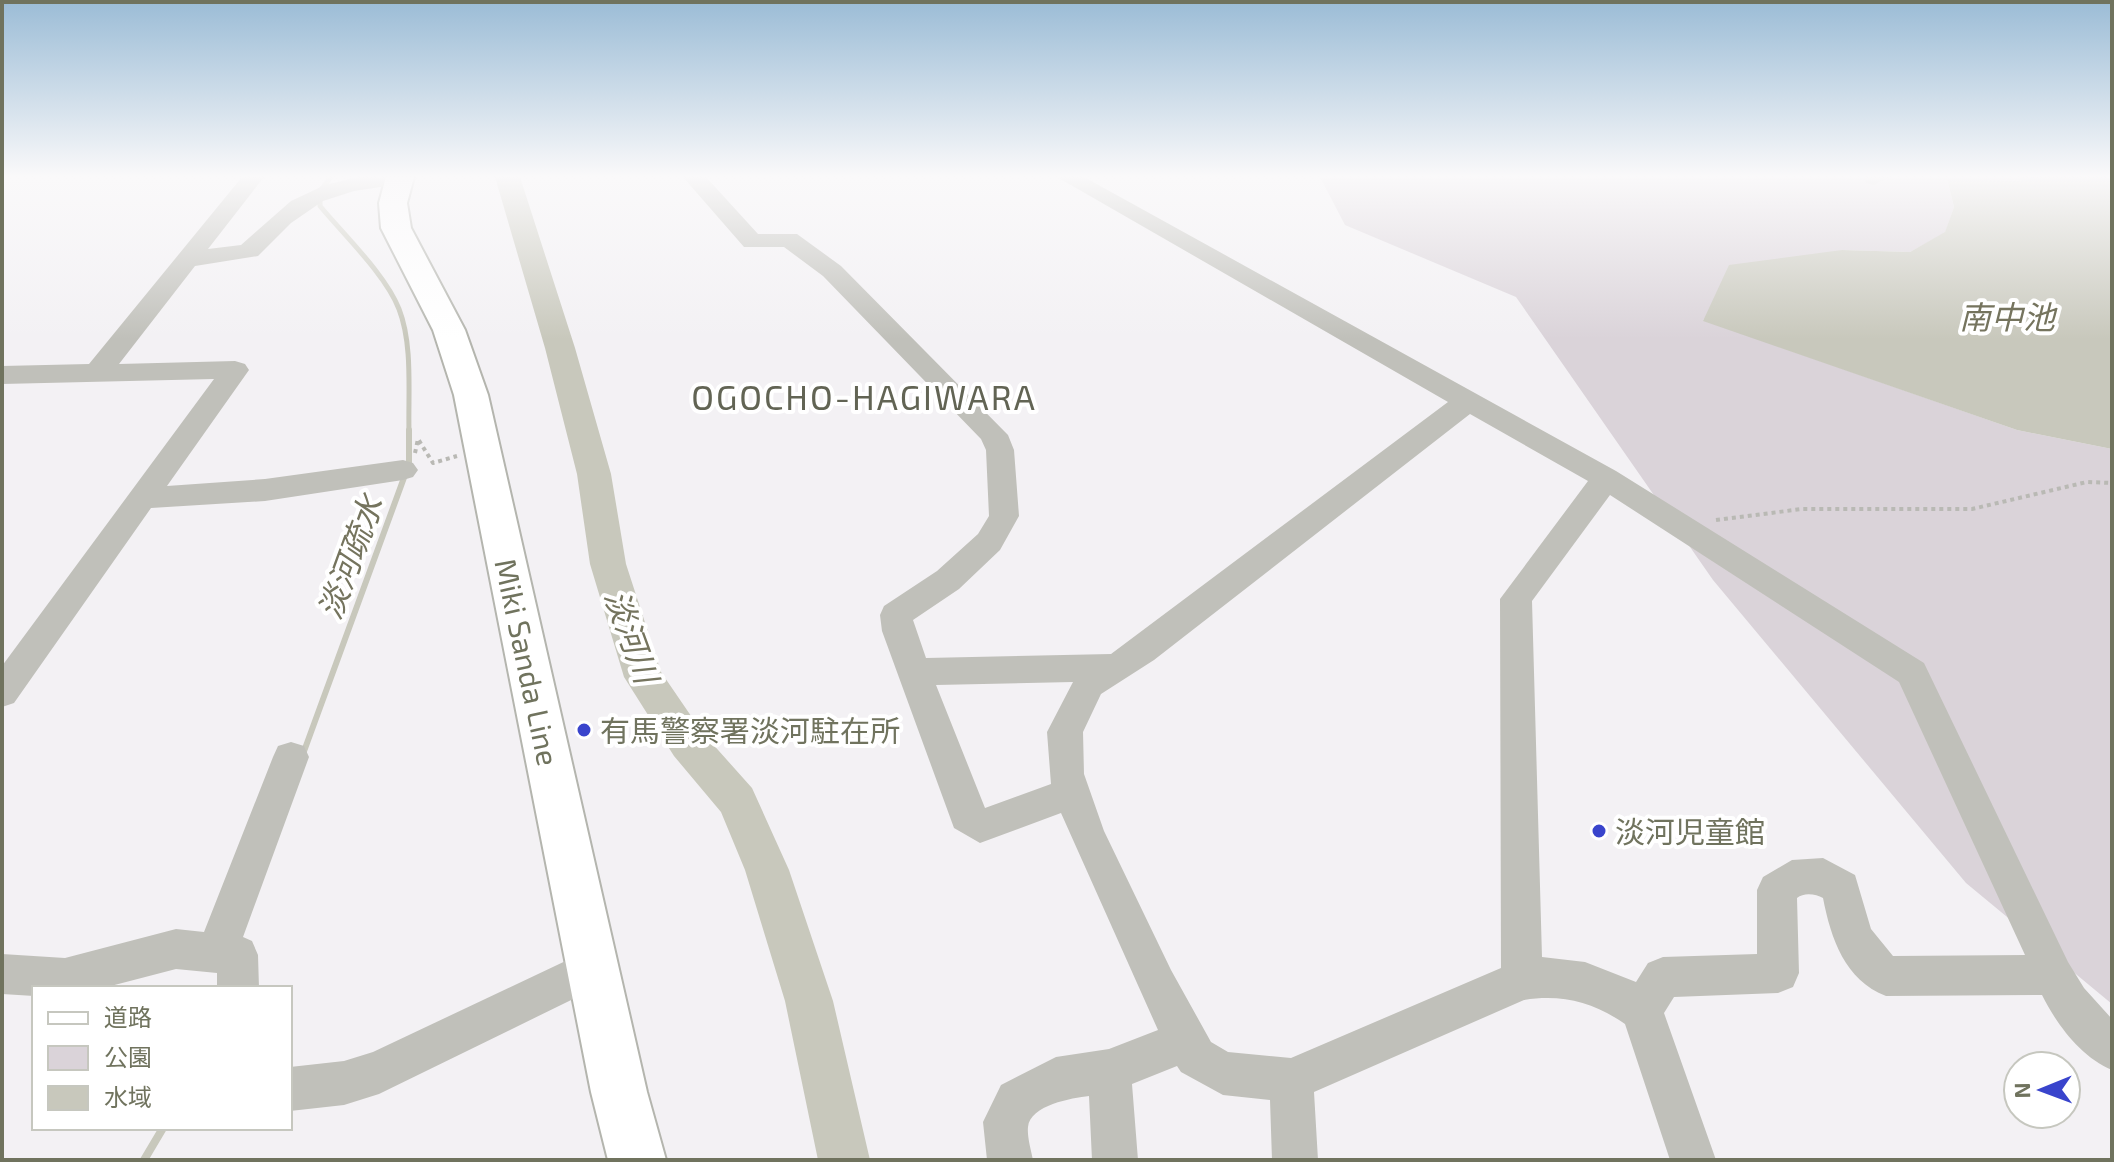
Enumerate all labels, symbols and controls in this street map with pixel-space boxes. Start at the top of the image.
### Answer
water label: 南中池 [1959,297,2058,335]
district label: OGOCHO-HAGIWARA [691,376,1037,417]
water label: 淡河疏水 [309,488,390,624]
street label: Miki Sanda Line [488,555,568,769]
water label: 淡河川 [599,584,668,690]
place label: 有馬警察署淡河駐在所 [600,712,900,748]
marker: 有馬警察署淡河駐在所 [575,721,593,739]
place label: 淡河児童館 [1615,813,1765,849]
marker: 淡河児童館 [1590,822,1608,840]
legend [32,986,292,1130]
text: 道路 [104,1002,152,1031]
text: 公園 [104,1042,152,1071]
north arrow [2002,1050,2082,1130]
text: 水域 [104,1082,152,1111]
text: N [2008,1082,2034,1099]

